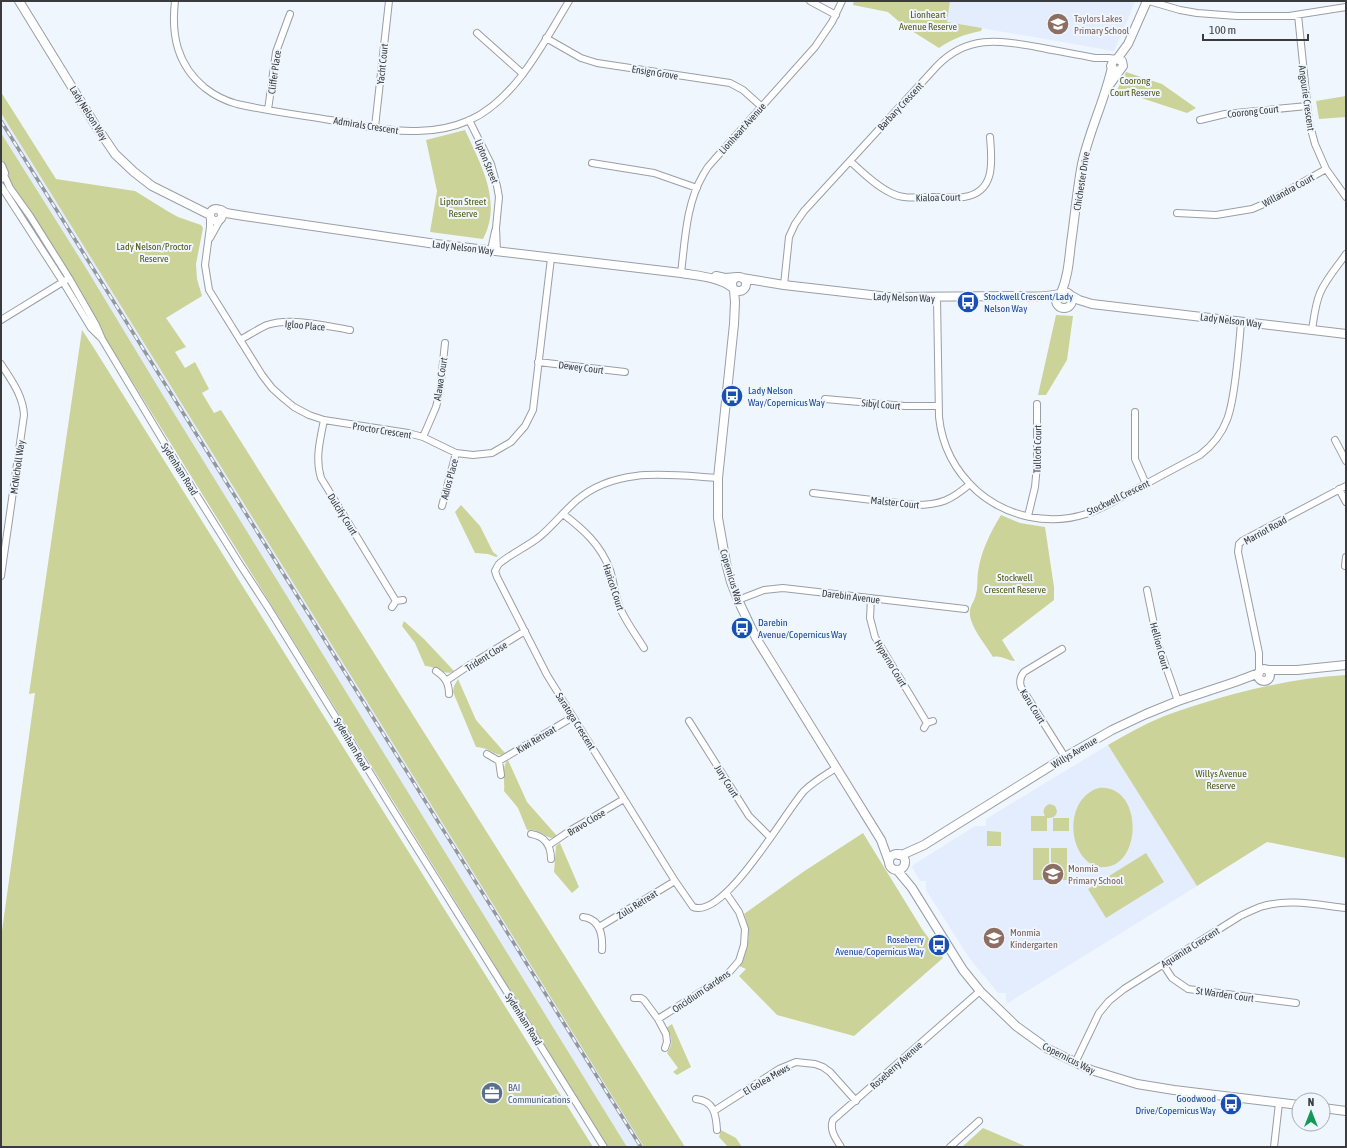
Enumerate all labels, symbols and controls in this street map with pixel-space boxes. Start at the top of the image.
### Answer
park label: Lionheart Avenue Reserve [899,9,958,32]
school or university icon: Taylors Lakes Primary School [1045,11,1071,37]
place label: Taylors Lakes Primary School [1074,13,1130,36]
scale bar [1203,16,1308,42]
text: 100 m [1209,23,1236,37]
street label: Yacht Court [375,43,390,85]
street label: Cliffer Place [266,49,283,95]
street label: Ensign Grove [631,63,679,82]
street label: Angourie Crescent [1296,65,1317,132]
park label: Coorong Court Reserve [1110,75,1161,98]
street label: Barbary Crescent [875,80,925,133]
street label: Lady Nelson Way [67,84,110,142]
street label: Lionheart Avenue [717,100,768,156]
street label: Coorong Court [1227,103,1280,120]
street label: Admirals Crescent [333,115,399,136]
street label: Lipton Street [473,138,500,185]
street label: Chichester Drive [1071,150,1092,211]
street label: Willandra Court [1260,172,1316,209]
street label: Kialoa Court [915,192,961,203]
park label: Lipton Street Reserve [440,196,486,219]
street label: Lady Nelson Way [431,238,494,257]
park label: Lady Nelson/Proctor Reserve [117,241,193,264]
bus stop icon: Stockwell Crescent/Lady Nelson Way [955,289,981,315]
street label: Lady Nelson Way [873,291,935,304]
place label: Stockwell Crescent/Lady Nelson Way [984,291,1073,314]
street label: Lady Nelson Way [1199,311,1262,330]
street label: Igloo Place [284,318,326,333]
street label: Alawa Court [432,356,449,402]
street label: Dewey Court [558,359,604,376]
bus stop icon: Lady Nelson Way/Copernicus Way [719,383,745,409]
place label: Lady Nelson Way/Copernicus Way [748,385,825,408]
street label: Sibyl Court [861,397,901,412]
street label: Proctor Crescent [352,420,412,441]
street label: Tulloch Court [1032,425,1043,473]
street label: McNicholl Way [8,439,27,495]
street label: Sydenham Road [159,441,200,498]
street label: Adios Place [439,457,460,501]
street label: Stockwell Crescent [1085,477,1151,517]
street label: Dulcify Court [325,491,360,537]
street label: Malster Court [870,494,920,511]
street label: Marriot Road [1242,514,1289,547]
street label: Copernicus Way [718,548,745,606]
street label: Haricot Court [601,563,626,612]
park label: Stockwell Crescent Reserve [984,572,1046,595]
street label: Darebin Avenue [821,587,881,606]
bus stop icon: Darebin Avenue/Copernicus Way [729,615,755,641]
place label: Darebin Avenue/Copernicus Way [758,617,847,640]
street label: Hellion Court [1148,621,1171,671]
street label: Hyperno Court [872,638,909,689]
street label: Trident Close [463,639,510,674]
street label: Karu Court [1018,687,1047,726]
street label: Saratoga Crescent [554,691,598,752]
street label: Sydenham Road [332,716,372,773]
street label: Kiwi Retreat [514,723,558,756]
street label: Willys Avenue [1049,734,1100,770]
street label: Jury Court [712,763,741,800]
park label: Willys Avenue Reserve [1195,768,1247,791]
street label: Bravo Close [565,807,608,838]
school or university icon: Monmia Primary School [1040,861,1066,887]
place label: Monmia Primary School [1068,863,1124,886]
street label: Zulu Retreat [615,888,660,921]
school or university icon: Monmia Kindergarten [981,925,1007,951]
street label: Aquanita Crescent [1159,925,1222,970]
place label: Monmia Kindergarten [1010,927,1058,950]
bus stop icon: Roseberry Avenue/Copernicus Way [926,932,952,958]
place label: Roseberry Avenue/Copernicus Way [835,934,924,957]
street label: Oncidium Gardens [670,968,733,1015]
street label: St Warden Court [1195,985,1255,1004]
street label: Sydenham Road [503,991,544,1048]
street label: Roseberry Avenue [868,1039,925,1092]
street label: Copernicus Way [1041,1040,1097,1076]
street label: El Golea Mews [741,1061,792,1097]
office icon: BAI Communications [479,1080,505,1106]
place label: BAI Communications [508,1082,571,1105]
bus stop icon: Goodwood Drive/Copernicus Way [1218,1091,1244,1117]
north arrow [1291,1092,1331,1132]
place label: Goodwood Drive/Copernicus Way [1135,1093,1216,1116]
text: N [1308,1096,1314,1108]

